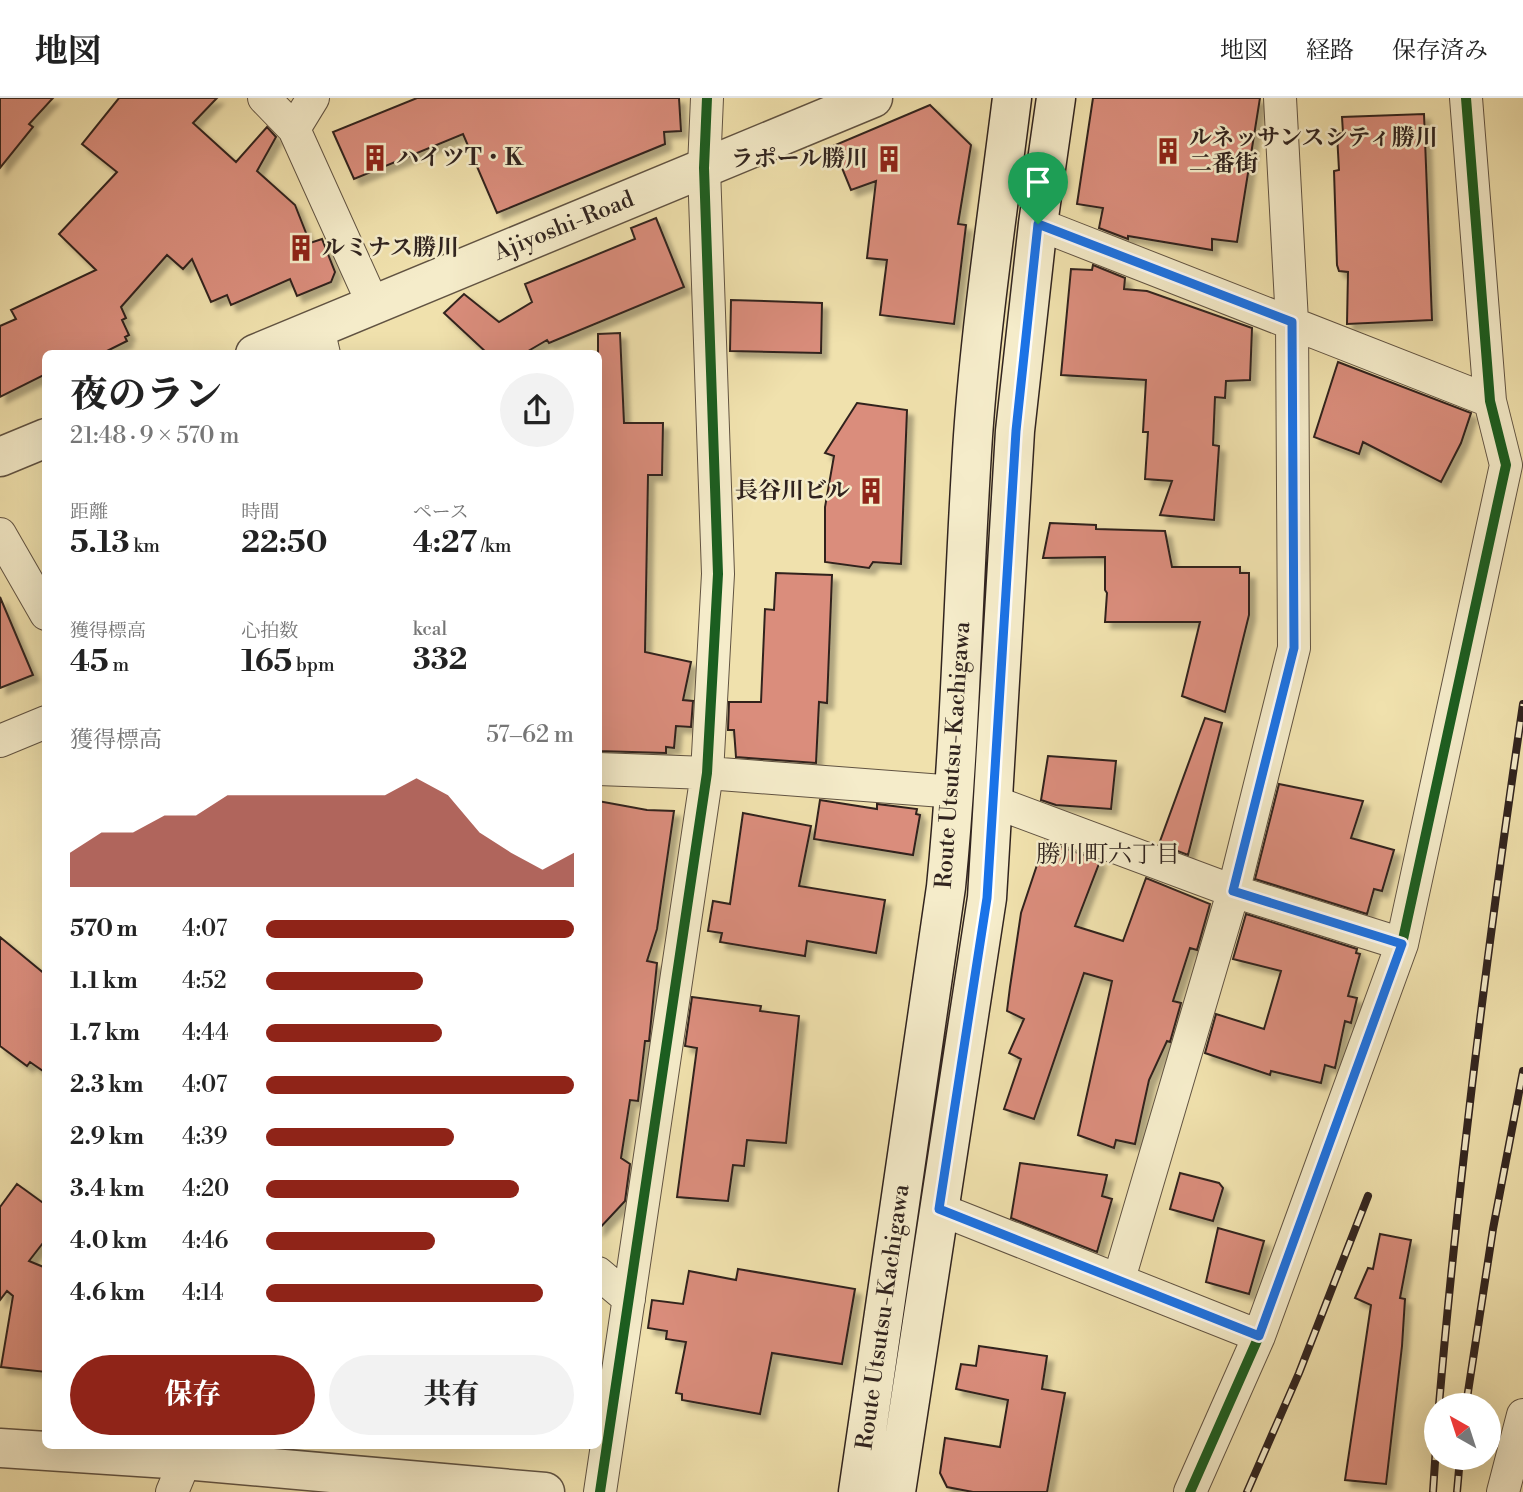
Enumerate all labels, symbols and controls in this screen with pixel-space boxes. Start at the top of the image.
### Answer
text: 地図 [35,32,101,73]
text: 地図 [1220,36,1268,66]
text: 経路 [1306,36,1354,66]
text: 保存済み [1392,36,1488,66]
place label: ルネッサンスシティ勝川 二番街 [1189,124,1438,178]
building icon: ルネッサンスシティ勝川 二番街 [1153,136,1183,166]
building icon: ハイツT・K [360,143,390,173]
place label: ハイツT・K [396,144,524,172]
building icon: ラポール勝川 [874,144,904,174]
place label: ラポール勝川 [730,145,868,173]
pin [1008,152,1068,224]
icon: arrive [1019,163,1057,201]
street label: Ajiyoshi-Road [489,185,638,267]
building icon: ルミナス勝川 [286,233,316,263]
place label: ルミナス勝川 [322,234,459,262]
text: 夜のラン [70,372,222,419]
button: share [500,373,574,447]
text: 21:48 · 9 × 570 m [70,422,239,450]
building icon: 長谷川ビル [856,476,886,506]
place label: 長谷川ビル [735,477,850,505]
text: 距離 [70,500,108,524]
text: 時間 [241,500,279,524]
text: ペース [413,500,469,524]
text: 5.13 [70,524,130,562]
text: 22:50 [241,524,327,562]
text: 4:27 [413,524,477,562]
text: km [130,534,160,558]
text: /km [477,534,511,558]
text: kcal [413,617,447,641]
text: 獲得標高 [70,619,146,643]
text: 心拍数 [241,619,298,643]
street label: Route Utsutsu-Kachigawa [930,620,976,889]
text: 332 [413,641,468,679]
text: 45 [70,643,109,681]
text: 165 [241,643,292,681]
text: m [109,653,129,677]
text: bpm [292,653,335,677]
text: 57–62 m [486,721,574,749]
text: 獲得標高 [70,726,162,754]
district label: 勝川町六丁目 [1036,840,1180,870]
text: 570 m [70,915,138,943]
text: 4:07 [182,915,227,943]
text: 1.1 km [70,967,138,995]
text: 4:52 [182,967,227,995]
text: 1.7 km [70,1019,140,1047]
text: 4:44 [182,1019,229,1047]
text: 2.3 km [70,1071,143,1099]
text: 4:07 [182,1071,227,1099]
text: 2.9 km [70,1123,144,1151]
text: 4:39 [182,1123,228,1151]
text: 3.4 km [70,1175,144,1203]
text: 4:20 [182,1175,229,1203]
street label: Route Utsutsu-Kachigawa [851,1182,916,1451]
text: 4.0 km [70,1227,147,1255]
text: 4:46 [182,1227,229,1255]
text: 4.6 km [70,1279,145,1307]
text: 4:14 [182,1279,224,1307]
button: 保存 [70,1355,315,1435]
button: 共有 [329,1355,574,1435]
north arrow [1424,1393,1502,1470]
map controls [1424,1393,1501,1470]

